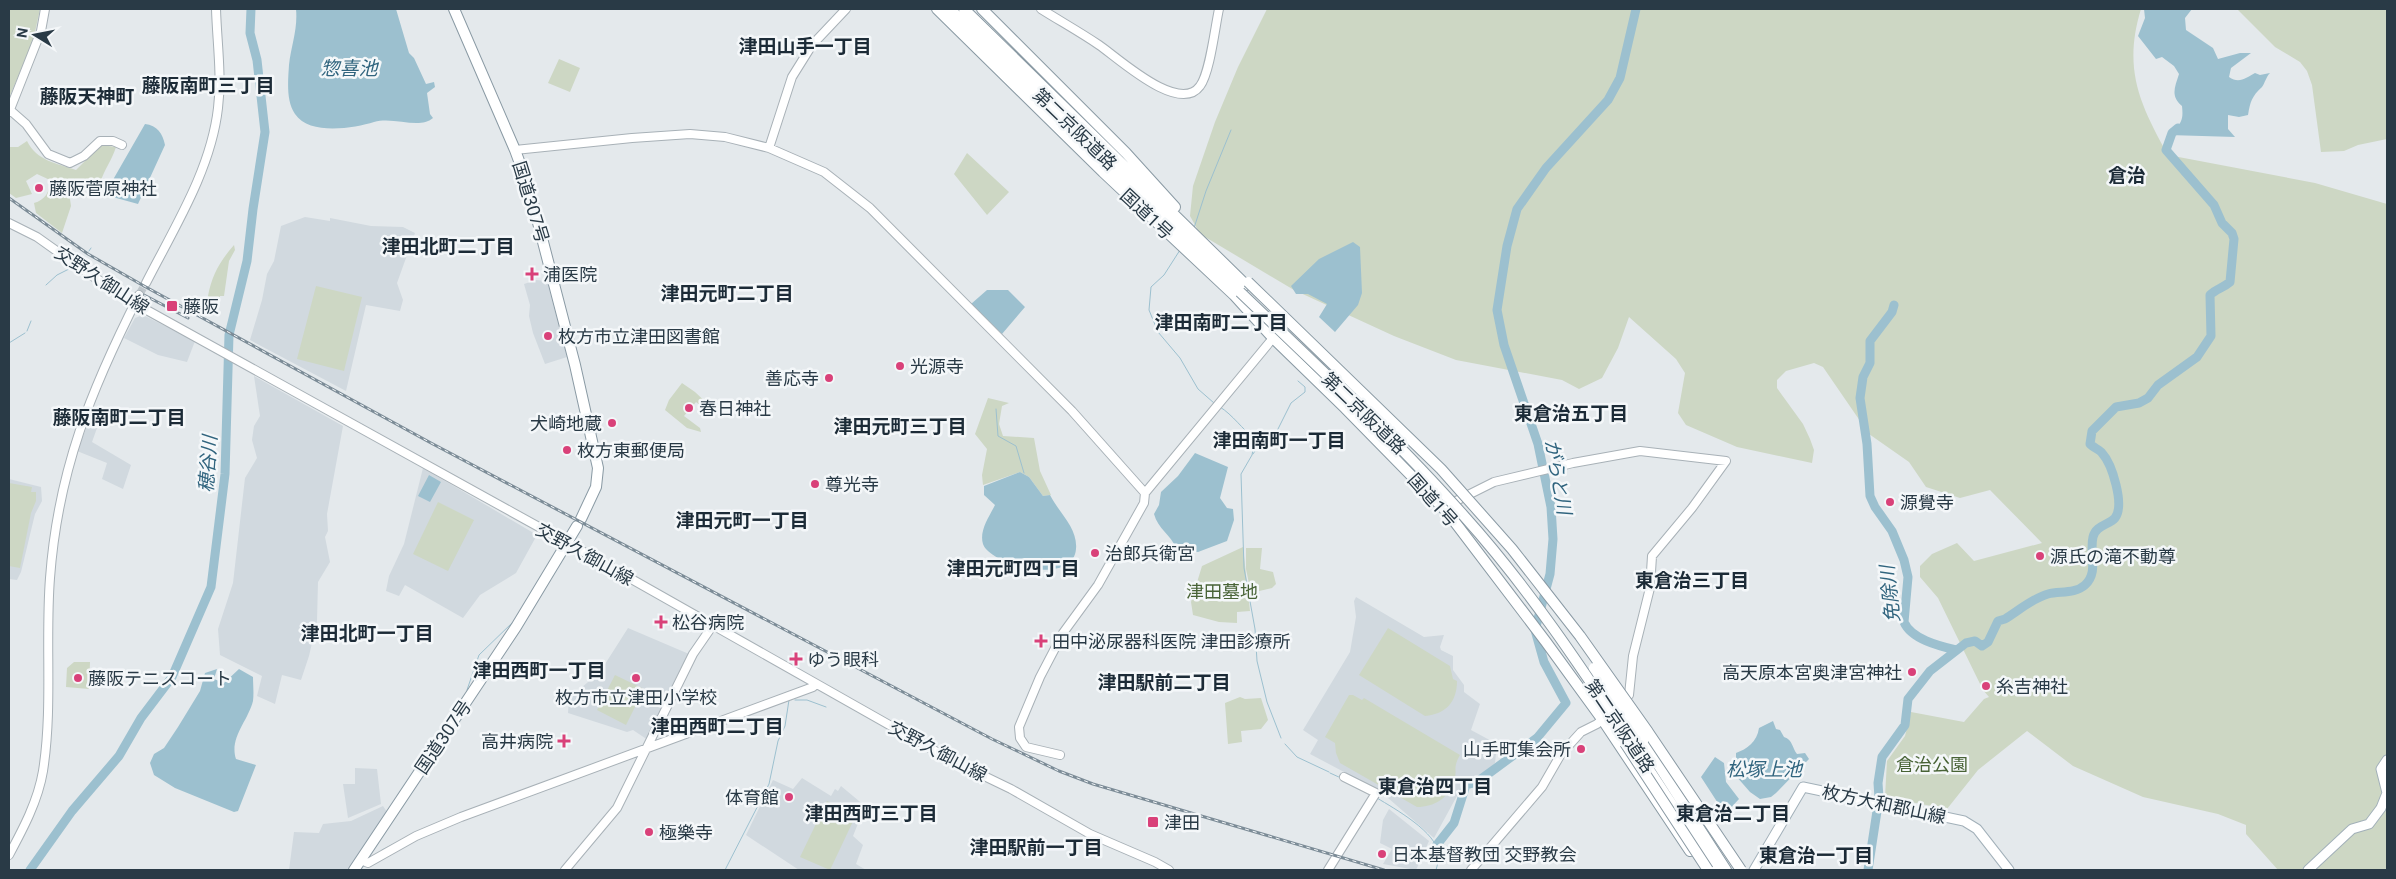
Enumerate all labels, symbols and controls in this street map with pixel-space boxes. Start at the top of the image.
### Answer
north arrow [10,10,60,60]
text: N [13,26,31,39]
district label: 津田山手一丁目 [738,35,872,58]
water label: 惣喜池 [320,57,379,80]
district label: 藤阪南町三丁目 [141,74,275,97]
street label: 第二京阪道路 [1029,84,1121,174]
district label: 藤阪天神町 [39,85,135,108]
street label: 国道307号 [509,159,553,245]
district label: 倉治 [2108,164,2146,187]
place label: 藤阪菅原神社 [49,178,157,199]
marker: 藤阪菅原神社 [33,182,45,194]
street label: 国道1号 [1116,184,1178,244]
district label: 津田北町二丁目 [381,235,515,258]
street label: 交野久御山線 [51,242,153,318]
place label: 浦医院 [543,264,597,285]
marker: 浦医院 [525,267,539,281]
district label: 津田元町二丁目 [660,282,794,305]
place label: 藤阪 [183,296,219,317]
marker: 藤阪 [165,299,179,313]
district label: 津田南町二丁目 [1154,311,1288,334]
place label: 枚方市立津田図書館 [558,326,720,347]
marker: 枚方市立津田図書館 [542,330,554,342]
place label: 光源寺 [910,356,964,377]
marker: 光源寺 [894,360,906,372]
place label: 善応寺 [765,368,819,389]
street label: 第二京阪道路 [1318,368,1410,458]
marker: 善応寺 [823,372,835,384]
place label: 春日神社 [699,398,771,419]
marker: 春日神社 [683,402,695,414]
district label: 東倉治五丁目 [1514,402,1628,425]
district label: 藤阪南町二丁目 [52,406,186,429]
place label: 犬崎地蔵 [530,413,602,434]
district label: 津田元町三丁目 [833,415,967,438]
marker: 犬崎地蔵 [606,417,618,429]
district label: 津田南町一丁目 [1212,429,1346,452]
water label: 穂谷川 [195,433,222,493]
water label: がらと川 [1540,438,1576,518]
place label: 枚方東郵便局 [577,440,685,461]
marker: 枚方東郵便局 [561,444,573,456]
street label: 国道1号 [1404,469,1462,531]
place label: 尊光寺 [825,474,879,495]
marker: 尊光寺 [809,478,821,490]
place label: 源覺寺 [1900,492,1954,513]
marker: 源覺寺 [1884,496,1896,508]
district label: 津田元町一丁目 [675,509,809,532]
street label: 交野久御山線 [533,519,637,589]
place label: 治郎兵衛宮 [1105,543,1195,564]
place label: 源氏の滝不動尊 [2050,546,2176,567]
marker: 治郎兵衛宮 [1089,547,1101,559]
marker: 源氏の滝不動尊 [2034,550,2046,562]
district label: 津田元町四丁目 [946,557,1080,580]
water label: 免除川 [1875,562,1904,624]
district label: 東倉治三丁目 [1635,569,1749,592]
park label: 津田墓地 [1186,581,1258,602]
place label: 松谷病院 [672,612,744,633]
marker: 松谷病院 [654,615,668,629]
district label: 津田北町一丁目 [300,622,434,645]
place label: 田中泌尿器科医院 津田診療所 [1052,631,1290,652]
marker: 田中泌尿器科医院 津田診療所 [1034,634,1048,648]
place label: ゆう眼科 [807,649,879,670]
marker: ゆう眼科 [789,652,803,666]
district label: 津田西町一丁目 [472,659,606,682]
place label: 高天原本宮奥津宮神社 [1722,662,1902,683]
marker: 高天原本宮奥津宮神社 [1906,666,1918,678]
place label: 藤阪テニスコート [88,668,232,689]
district label: 津田駅前二丁目 [1097,671,1231,694]
marker: 藤阪テニスコート [72,672,84,684]
marker: 枚方市立津田小学校 [630,672,642,684]
street label: 第二京阪道路 [1581,675,1659,777]
place label: 糸吉神社 [1996,676,2068,697]
marker: 糸吉神社 [1980,680,1992,692]
place label: 枚方市立津田小学校 [555,687,717,708]
street label: 国道307号 [411,696,475,778]
district label: 津田西町二丁目 [650,715,784,738]
street label: 交野久御山線 [885,716,991,786]
place label: 高井病院 [481,731,553,752]
marker: 高井病院 [557,734,571,748]
place label: 山手町集会所 [1463,739,1571,760]
marker: 山手町集会所 [1575,743,1587,755]
park label: 倉治公園 [1896,754,1968,775]
water label: 松塚上池 [1726,758,1804,781]
district label: 東倉治四丁目 [1378,775,1492,798]
street label: 枚方大和郡山線 [1820,781,1948,827]
place label: 体育館 [725,787,779,808]
marker: 体育館 [783,791,795,803]
district label: 津田西町三丁目 [804,802,938,825]
district label: 東倉治二丁目 [1676,802,1790,825]
place label: 津田 [1164,812,1200,833]
marker: 津田 [1146,815,1160,829]
place label: 極樂寺 [659,822,713,843]
marker: 極樂寺 [643,826,655,838]
district label: 津田駅前一丁目 [969,836,1103,859]
place label: 日本基督教団 交野教会 [1392,844,1576,865]
district label: 東倉治一丁目 [1759,844,1873,867]
marker: 日本基督教団 交野教会 [1376,848,1388,860]

